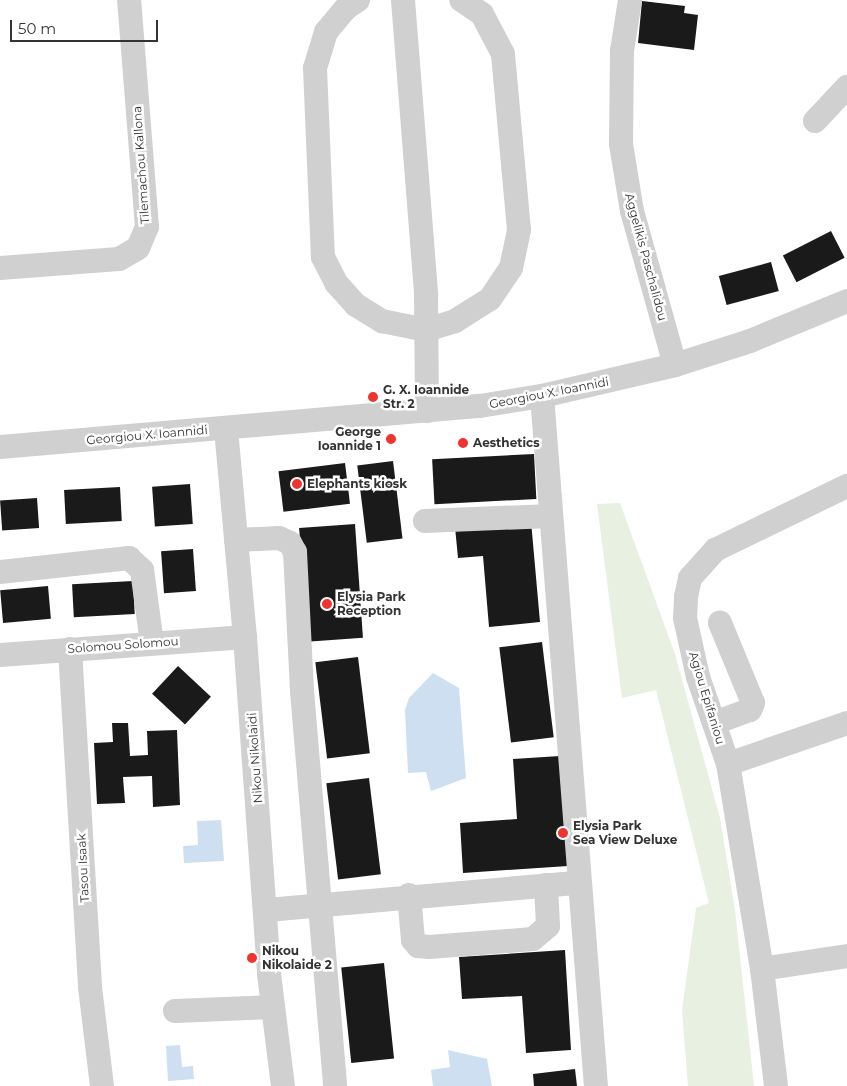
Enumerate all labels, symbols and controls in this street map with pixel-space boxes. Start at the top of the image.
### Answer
scale bar [12,10,160,42]
text: 50 m [18,19,56,38]
street label: Tilemachou Kallona [130,105,152,225]
street label: Aggelikis Paschalidou [622,192,670,322]
street label: Georgiou X. Ioannidi [488,374,610,412]
place label: G. X. Ioannide Str. 2 [383,383,469,411]
marker: G. X. Ioannide Str. 2 [367,391,379,403]
street label: Georgiou X. Ioannidi [86,423,208,447]
place label: George Ioannide 1 [318,425,381,453]
marker: George Ioannide 1 [385,433,397,445]
place label: Aesthetics [473,436,540,450]
marker: Aesthetics [457,437,469,449]
place label: Elephants kiosk [307,477,407,491]
marker: Elephants kiosk [291,478,303,490]
place label: Elysia Park Reception [337,590,406,618]
marker: Elysia Park Reception [321,598,333,610]
street label: Solomou Solomou [67,634,179,656]
street label: Agiou Epifaniou [686,650,728,746]
street label: Nikou Nikolaidi [245,712,265,804]
place label: Elysia Park Sea View Deluxe [573,819,677,847]
marker: Elysia Park Sea View Deluxe [557,827,569,839]
street label: Tasou Isaak [74,833,92,903]
place label: Nikou Nikolaide 2 [262,944,332,972]
marker: Nikou Nikolaide 2 [246,952,258,964]

